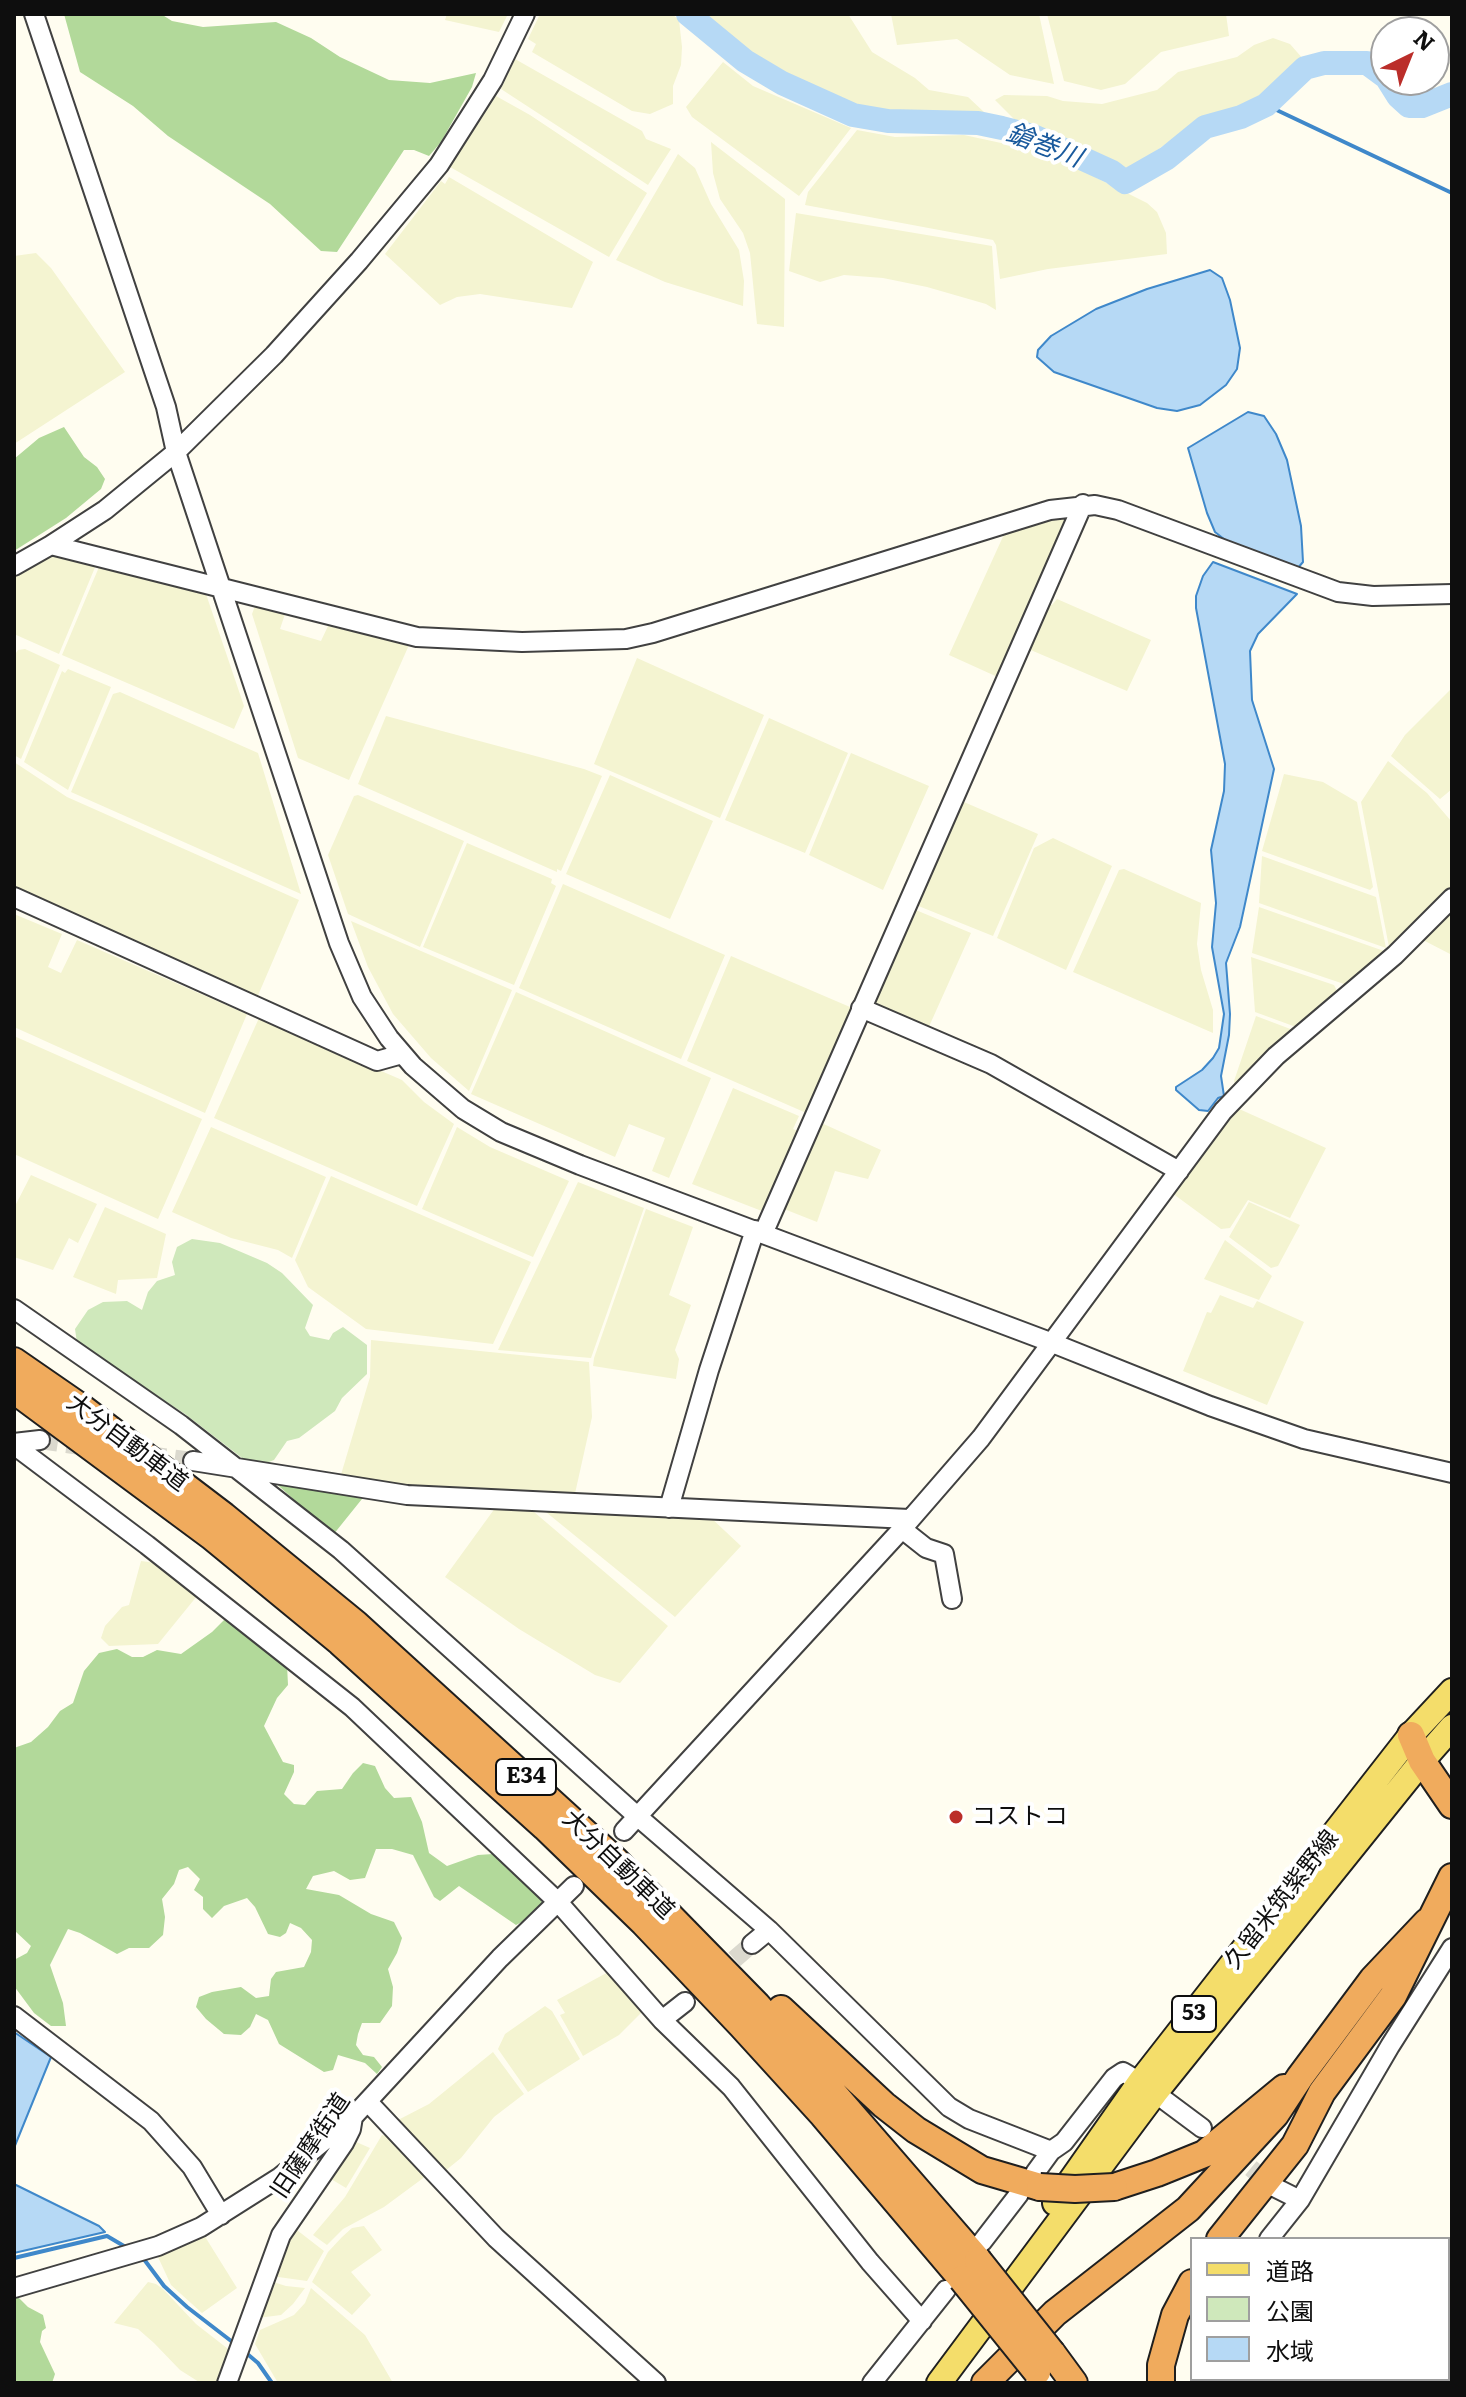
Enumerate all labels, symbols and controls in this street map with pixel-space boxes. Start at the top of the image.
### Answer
north arrow [1370,16,1450,96]
text: N [1407,21,1443,58]
water label: 鎗巻川 [1002,117,1086,175]
street label: 大分自動車道 [61,1388,193,1498]
road number: E34 [496,1759,556,1795]
place label: コストコ [972,1803,1068,1831]
street label: 大分自動車道 [556,1805,680,1925]
marker: コストコ [947,1808,965,1826]
street label: 久留米筑紫野線 [1219,1825,1345,1975]
road number: 53 [1172,1996,1216,2032]
street label: 旧薩摩街道 [266,2088,356,2204]
legend [1190,2237,1450,2381]
text: 道路 [1266,2252,1314,2287]
text: 公園 [1266,2292,1314,2327]
text: 水域 [1266,2332,1314,2367]

